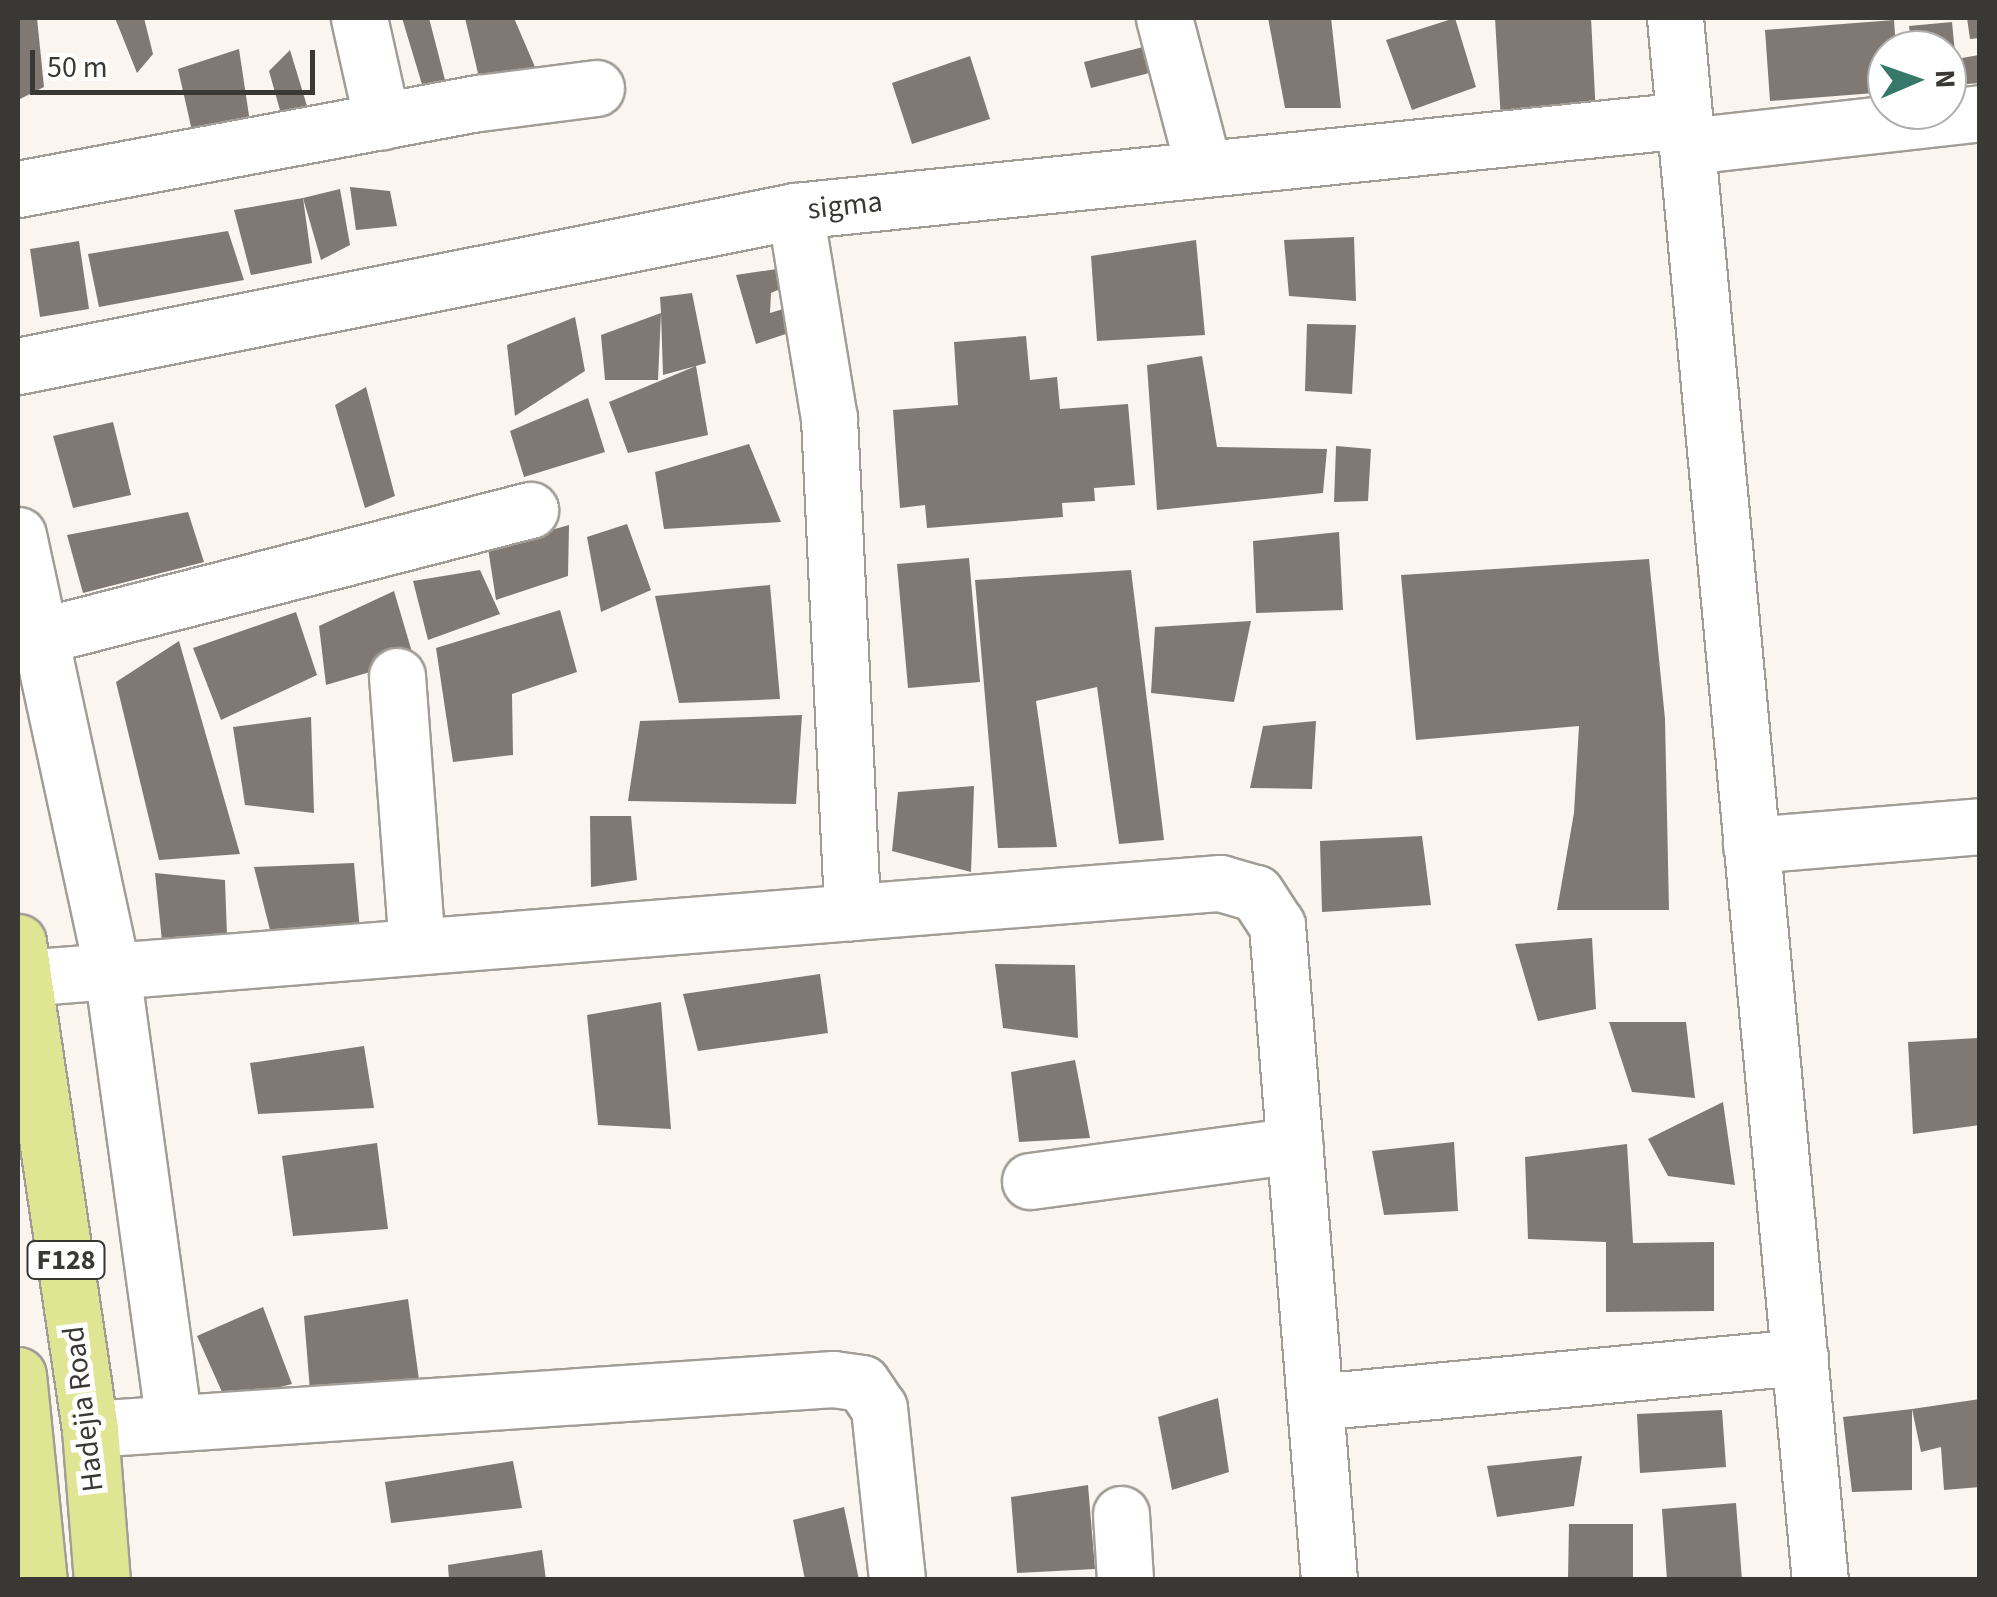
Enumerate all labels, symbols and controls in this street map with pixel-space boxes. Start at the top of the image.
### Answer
scale bar [35,30,320,92]
north arrow [1867,30,1967,130]
text: 50 m [47,46,108,89]
text: N [1925,69,1965,89]
street label: sigma [806,184,884,228]
road number: F128 [26,1237,106,1283]
street label: Hadejia Road [56,1324,112,1494]

